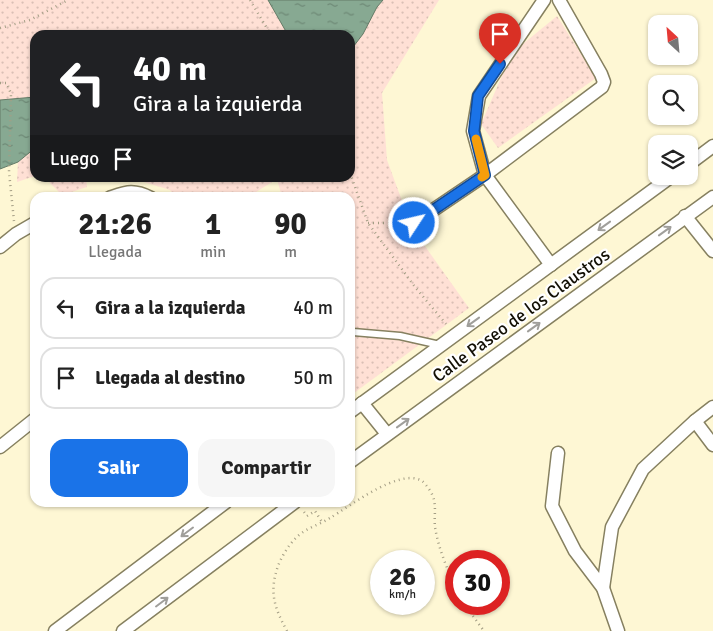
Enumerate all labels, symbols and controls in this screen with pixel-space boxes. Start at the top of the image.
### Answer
pin [479,13,521,64]
north arrow [648,15,698,65]
map controls [648,15,698,185]
icon: arrive [486,20,514,48]
text: 40 m [133,47,207,90]
icon: left [50,50,115,115]
button: search [648,75,698,125]
text: Gira a la izquierda [133,90,302,117]
button: layers [648,135,698,185]
icon: arrive [109,145,137,173]
text: Luego [50,147,99,171]
position arrow [387,196,439,248]
text: 21:26 [78,206,152,243]
text: 1 [205,206,221,243]
text: 90 [274,206,307,243]
one-way arrow [597,221,611,231]
one-way arrow [658,225,672,236]
text: Llegada [88,242,142,262]
text: min [200,242,226,262]
text: m [284,242,297,262]
street label: Calle Paseo de los Claustros [428,243,614,387]
icon: left [52,294,80,322]
text: Gira a la izquierda [95,296,245,320]
text: 40 m [293,296,333,320]
one-way arrow [466,317,480,327]
one-way arrow [527,321,540,332]
icon: arrive [52,364,80,392]
text: Llegada al destino [95,366,245,390]
text: 50 m [293,366,333,390]
one-way arrow [396,417,409,428]
button: Salir [50,439,188,497]
button: Compartir [198,439,335,497]
one-way arrow [180,527,194,537]
speed limit sign: 30 [445,550,510,615]
text: 26 [389,561,416,592]
text: km/h [389,587,416,602]
one-way arrow [155,597,169,607]

